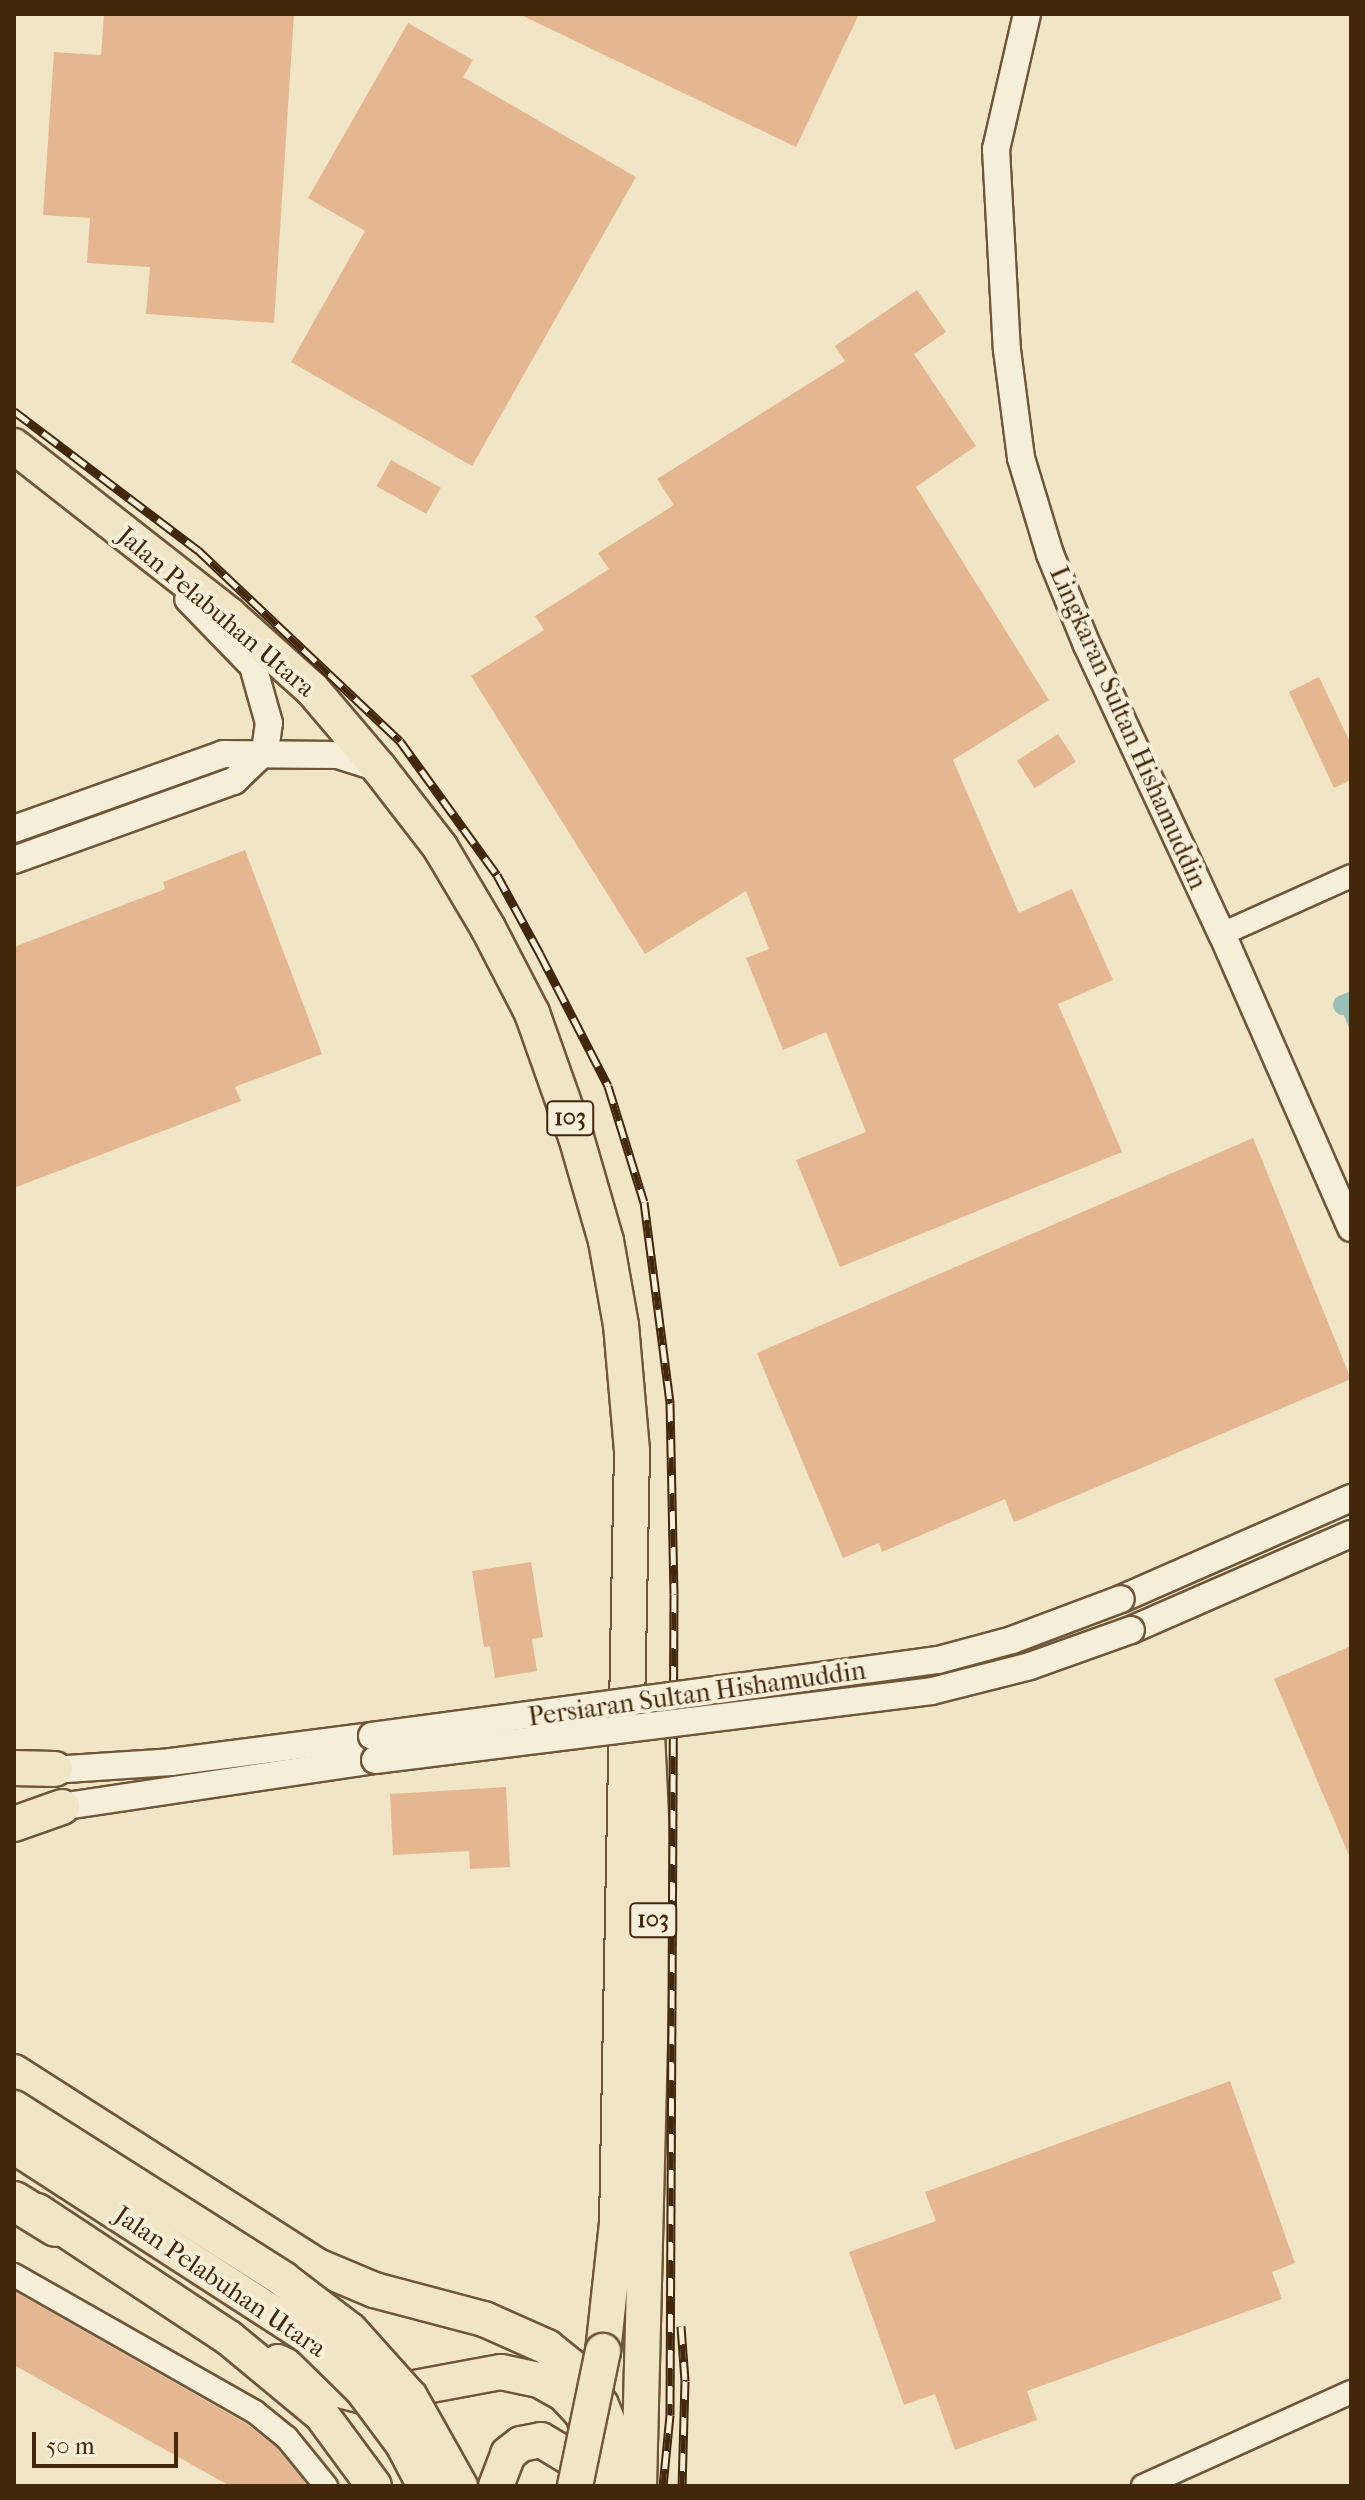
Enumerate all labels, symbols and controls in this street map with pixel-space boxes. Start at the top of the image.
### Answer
street label: Jalan Pelabuhan Utara [111,520,321,704]
street label: Lingkaran Sultan Hishamuddin [1043,562,1213,894]
road number: 103 [546,1098,594,1138]
street label: Persiaran Sultan Hishamuddin [526,1655,868,1733]
road number: 103 [629,1900,677,1940]
street label: Jalan Pelabuhan Utara [108,2200,332,2364]
scale bar [36,2416,182,2466]
text: 50 m [46,2432,95,2460]

